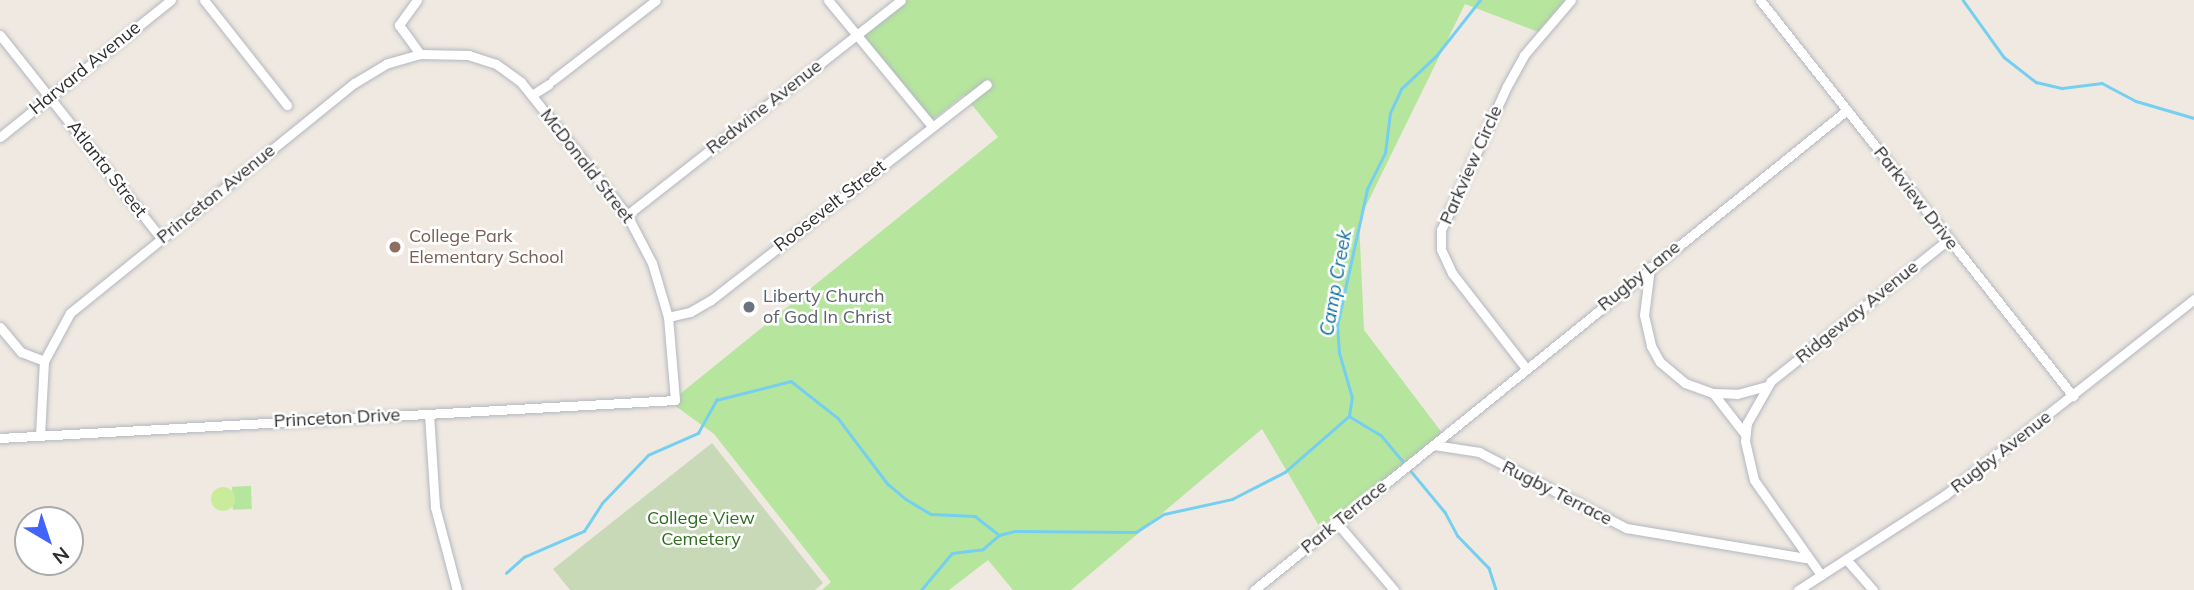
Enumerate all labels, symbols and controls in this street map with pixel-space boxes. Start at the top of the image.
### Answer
street label: Harvard Avenue [25,17,145,119]
street label: Redwine Avenue [702,55,826,159]
street label: Parkview Circle [1435,102,1507,228]
street label: McDonald Street [536,105,638,227]
street label: Atlanta Street [63,116,151,222]
street label: Princeton Avenue [153,140,279,248]
street label: Parkview Drive [1869,142,1963,254]
street label: Roosevelt Street [770,156,890,256]
place label: College Park Elementary School [409,226,564,268]
water label: Camp Creek [1315,228,1357,338]
street label: Rugby Lane [1594,236,1684,316]
marker: College Park Elementary School [387,239,403,255]
street label: Ridgeway Avenue [1791,256,1923,368]
place label: Liberty Church of God In Christ [763,286,892,328]
marker: Liberty Church of God In Christ [741,299,757,315]
street label: Princeton Drive [273,404,401,432]
street label: Rugby Avenue [1947,406,2055,498]
street label: Rugby Terrace [1499,456,1615,530]
street label: Park Terrace [1297,476,1391,558]
north arrow [14,506,84,576]
park label: College View Cemetery [647,508,755,550]
text: N [48,542,74,570]

